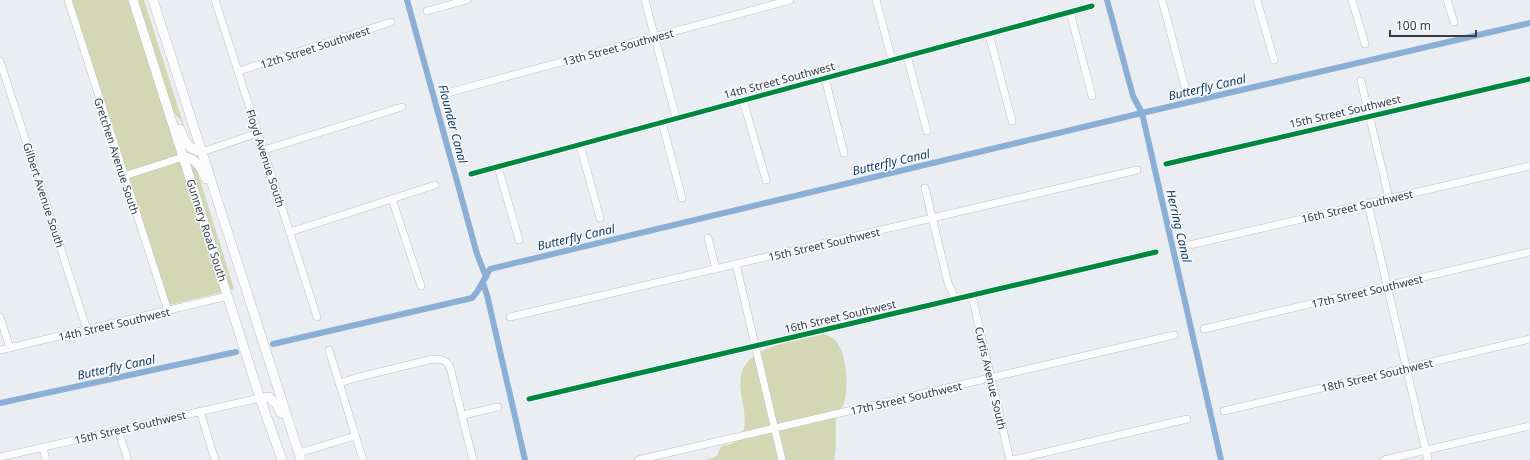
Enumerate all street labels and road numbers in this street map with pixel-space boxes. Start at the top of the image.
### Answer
street label: 12th Street Southwest [258,22,372,72]
street label: 13th Street Southwest [561,25,675,69]
street label: 14th Street Southwest [722,58,836,102]
street label: 15th Street Southwest [1288,91,1402,131]
street label: Gretchen Avenue South [91,96,143,216]
street label: Floyd Avenue South [243,107,289,209]
street label: Gilbert Avenue South [20,140,68,250]
street label: Gunnery Road South [183,177,231,283]
street label: 16th Street Southwest [1300,186,1414,226]
street label: 15th Street Southwest [767,224,881,264]
street label: 17th Street Southwest [1310,271,1424,311]
street label: 16th Street Southwest [783,296,897,336]
street label: 14th Street Southwest [57,304,171,344]
street label: Curtis Avenue South [972,325,1010,431]
street label: 18th Street Southwest [1320,355,1434,395]
street label: 17th Street Southwest [849,378,963,418]
street label: 15th Street Southwest [73,407,187,447]

